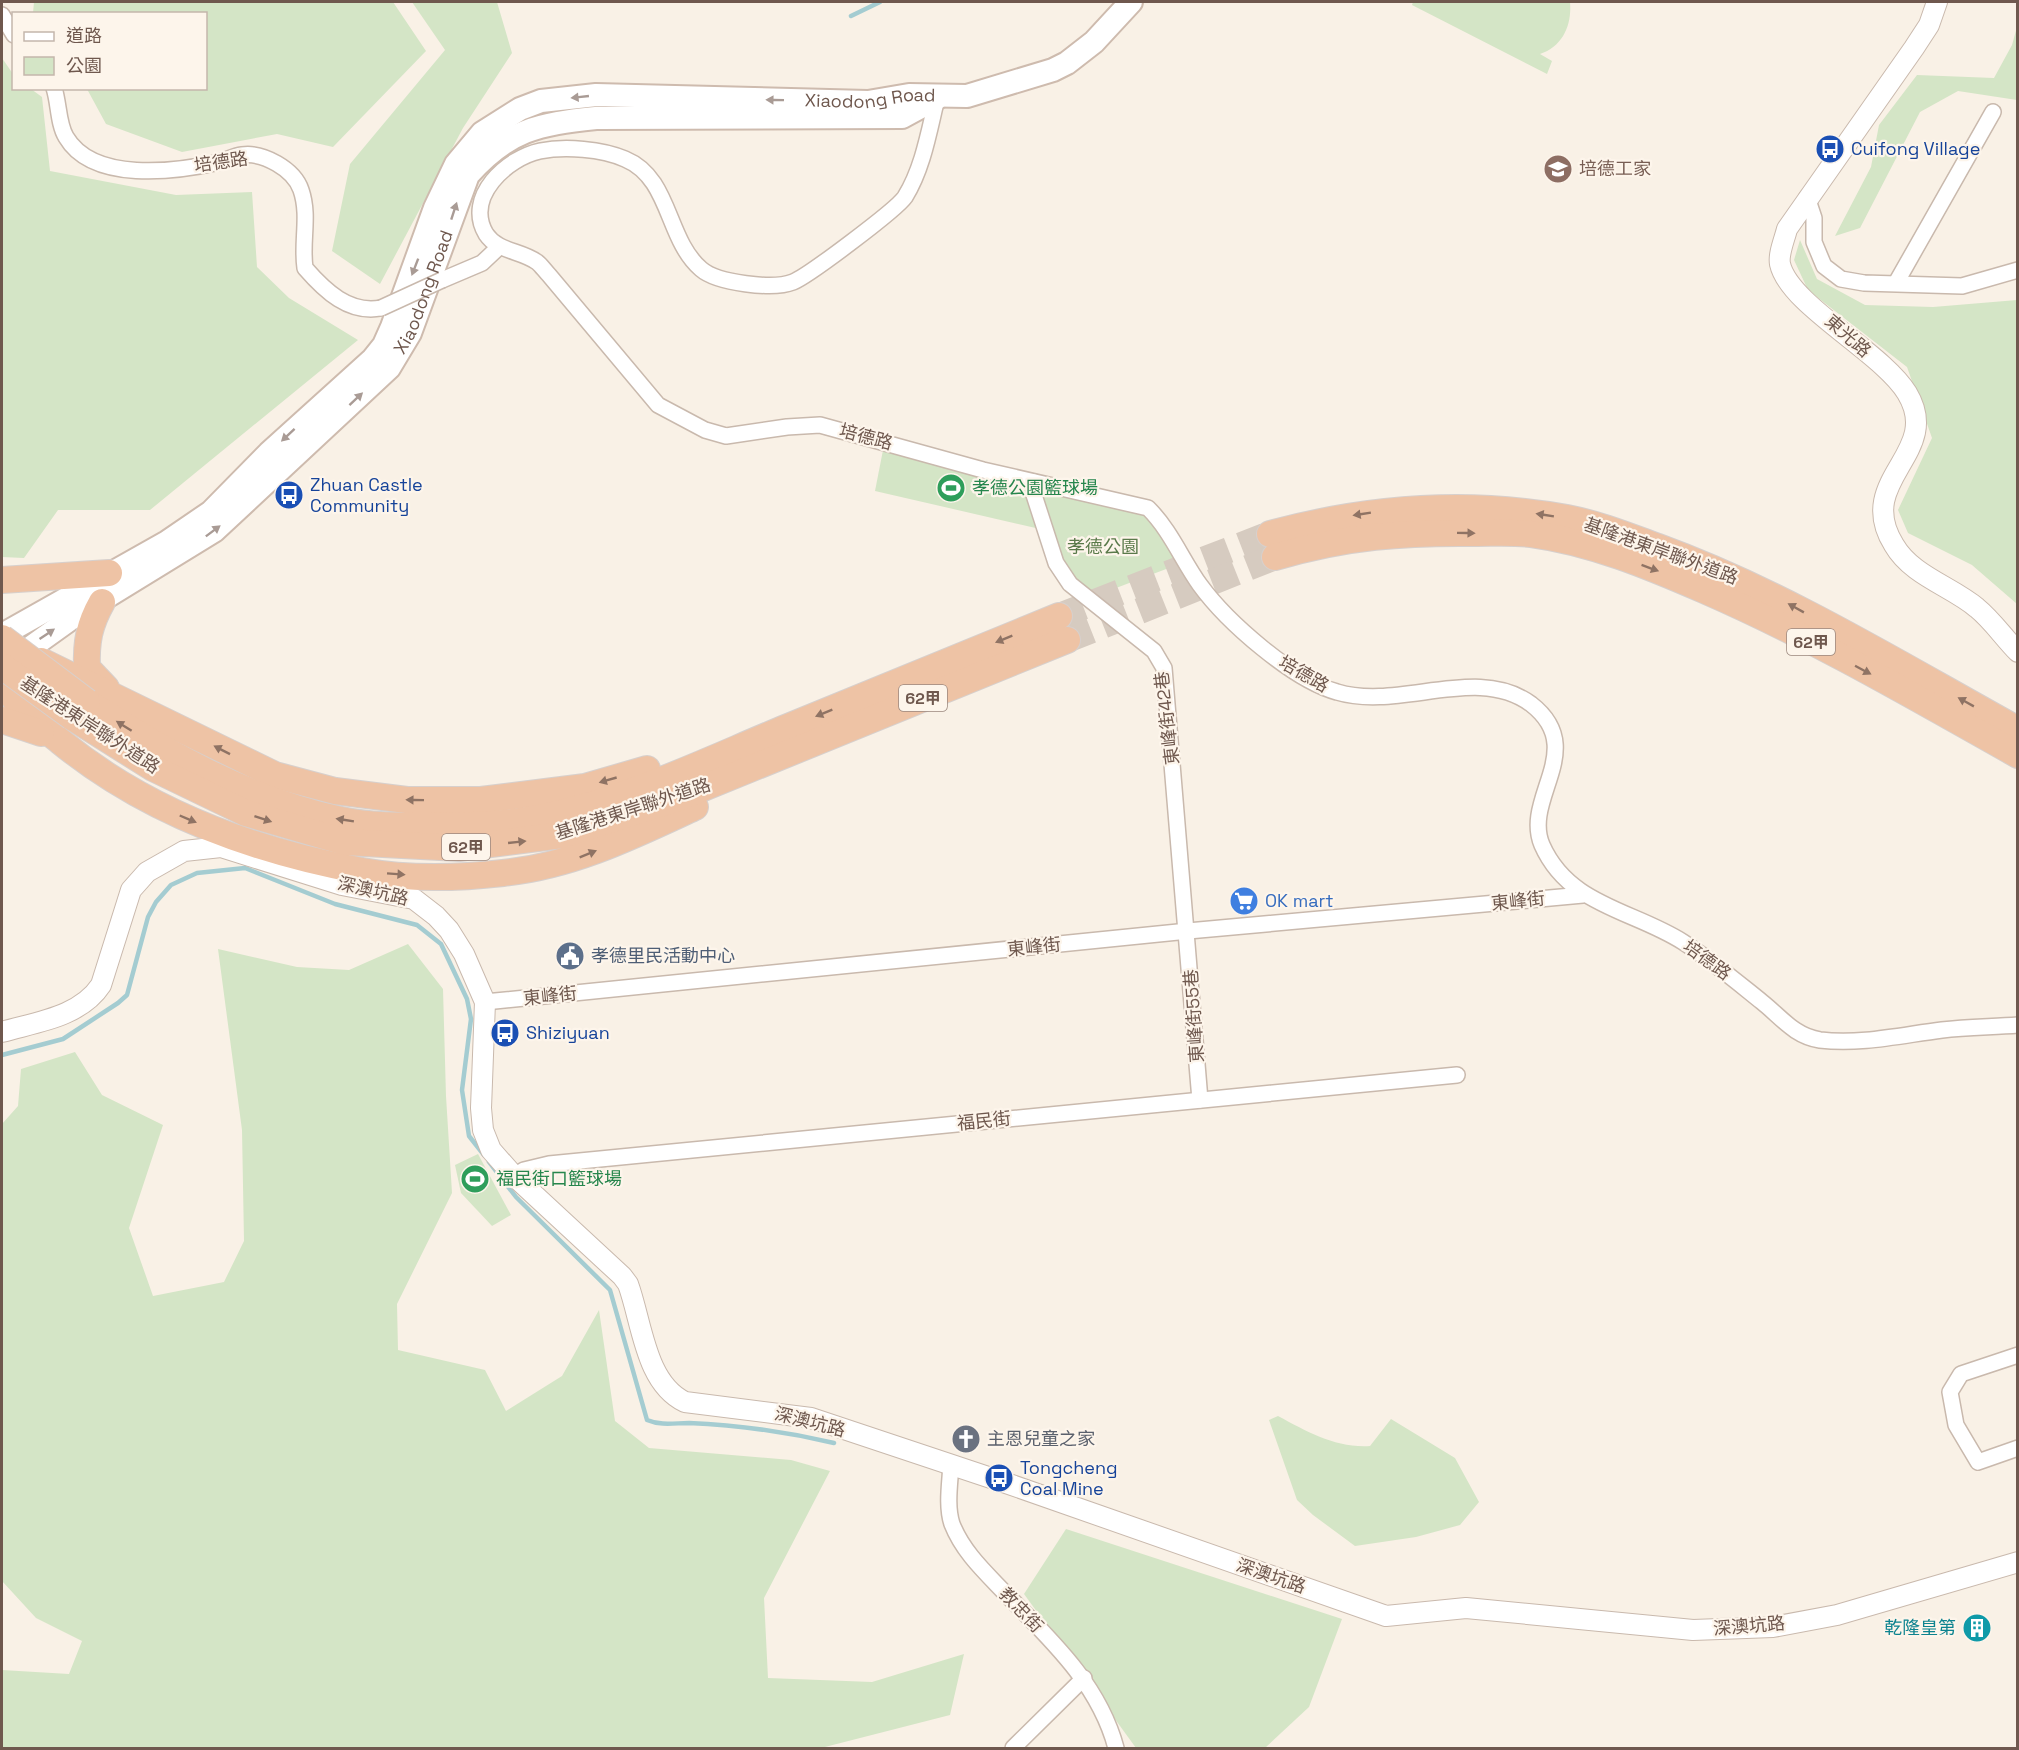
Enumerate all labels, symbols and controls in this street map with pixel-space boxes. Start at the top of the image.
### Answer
legend [12,12,207,90]
text: 道路 [66,24,102,47]
text: 公園 [66,54,102,77]
street label: Xiaodong Road [804,82,936,113]
one-way arrow [570,92,589,102]
one-way arrow [765,95,784,104]
bus stop icon: Cuifong Village [1814,133,1846,165]
place label: Cuifong Village [1851,137,1980,160]
street label: 培德路 [193,146,249,177]
school or university icon: 培德工家 [1542,153,1574,185]
place label: 培德工家 [1579,157,1651,180]
one-way arrow [450,202,459,220]
street label: Xiaodong Road [388,227,458,358]
one-way arrow [410,258,419,276]
street label: 東光路 [1820,309,1876,362]
one-way arrow [348,393,363,406]
street label: 培德路 [837,418,895,455]
one-way arrow [281,428,296,441]
sports icon: 孝德公園籃球場 [935,472,967,504]
place label: Zhuan Castle Community [310,473,423,517]
place label: 孝德公園籃球場 [972,476,1098,499]
bus stop icon: Zhuan Castle Community [273,479,305,511]
one-way arrow [1352,510,1371,519]
one-way arrow [1535,510,1554,519]
street label: 基隆港東岸聯外道路 [1581,512,1741,589]
one-way arrow [204,525,220,537]
one-way arrow [1456,528,1475,537]
park label: 孝德公園 [1067,535,1139,558]
one-way arrow [1641,563,1659,573]
one-way arrow [1787,603,1804,613]
one-way arrow [39,628,55,640]
road number: 62甲 [1787,629,1835,655]
one-way arrow [995,634,1013,644]
street label: 培德路 [1275,650,1333,697]
one-way arrow [1855,665,1872,675]
street label: 東峰街42巷 [1149,670,1184,766]
street label: 基隆港東岸聯外道路 [16,671,164,778]
road number: 62甲 [899,685,947,711]
one-way arrow [1957,697,1974,707]
one-way arrow [815,709,833,718]
one-way arrow [116,720,133,731]
one-way arrow [213,746,230,755]
street label: 基隆港東岸聯外道路 [552,773,713,844]
one-way arrow [599,776,617,785]
one-way arrow [405,795,424,805]
one-way arrow [179,815,197,824]
one-way arrow [254,815,272,824]
one-way arrow [335,815,354,824]
road number: 62甲 [442,834,490,860]
one-way arrow [508,837,527,847]
one-way arrow [580,849,598,859]
one-way arrow [387,869,406,878]
street label: 深澳坑路 [335,871,411,910]
supermarket icon: OK mart [1228,885,1260,917]
street label: 東峰街 [1490,886,1546,915]
place label: OK mart [1265,889,1334,912]
street label: 東峰街 [1006,932,1062,961]
street label: 培德路 [1679,934,1736,985]
public building icon: 孝德里民活動中心 [554,940,586,972]
place label: 孝德里民活動中心 [591,944,735,967]
street label: 東峰街55巷 [1179,969,1208,1064]
street label: 東峰街 [522,981,578,1010]
bus stop icon: Shiziyuan [489,1017,521,1049]
place label: Shiziyuan [526,1021,610,1044]
street label: 福民街 [956,1106,1012,1135]
sports icon: 福民街口籃球場 [459,1163,491,1195]
place label: 福民街口籃球場 [496,1167,622,1190]
street label: 深澳坑路 [772,1402,848,1441]
church icon: 主恩兒童之家 [950,1423,982,1455]
place label: 主恩兒童之家 [987,1427,1095,1450]
place label: Tongcheng Coal Mine [1020,1456,1118,1500]
bus stop icon: Tongcheng Coal Mine [983,1462,1015,1494]
street label: 深澳坑路 [1233,1553,1309,1598]
street label: 教忠街 [994,1582,1048,1637]
street label: 深澳坑路 [1712,1611,1786,1640]
building icon: 乾隆皇第 [1961,1612,1993,1644]
place label: 乾隆皇第 [1884,1616,1956,1639]

